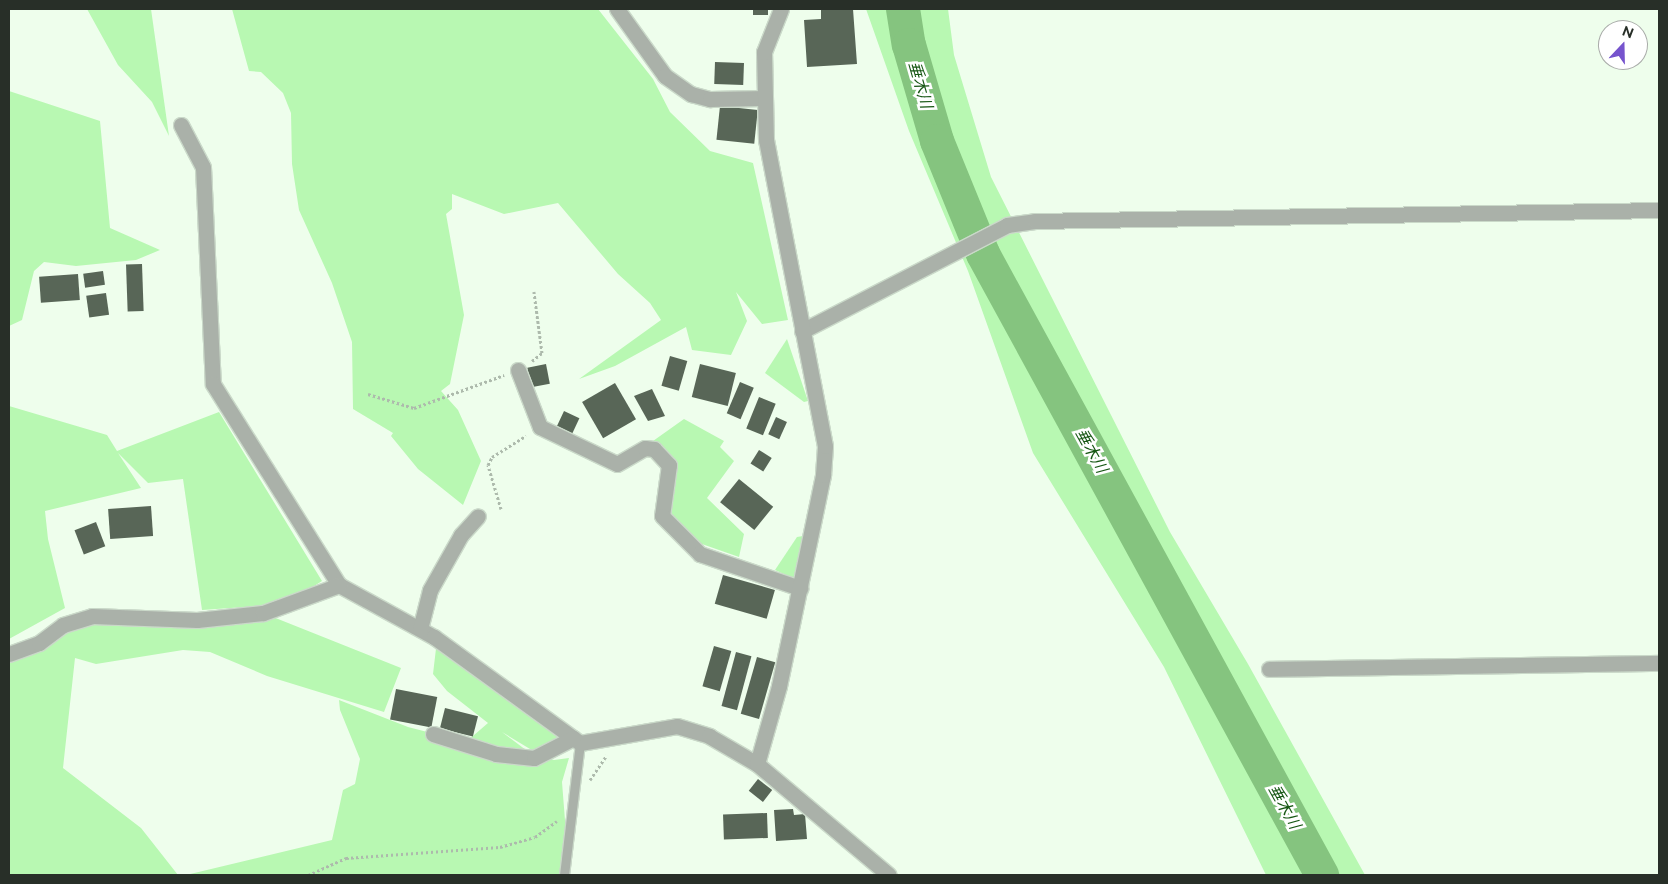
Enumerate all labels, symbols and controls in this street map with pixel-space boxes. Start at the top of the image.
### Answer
north arrow [1598,20,1648,70]
text: N [1620,23,1636,41]
water label: 垂木川 [904,59,936,111]
water label: 垂木川 [1071,425,1111,477]
water label: 垂木川 [1264,781,1304,833]

